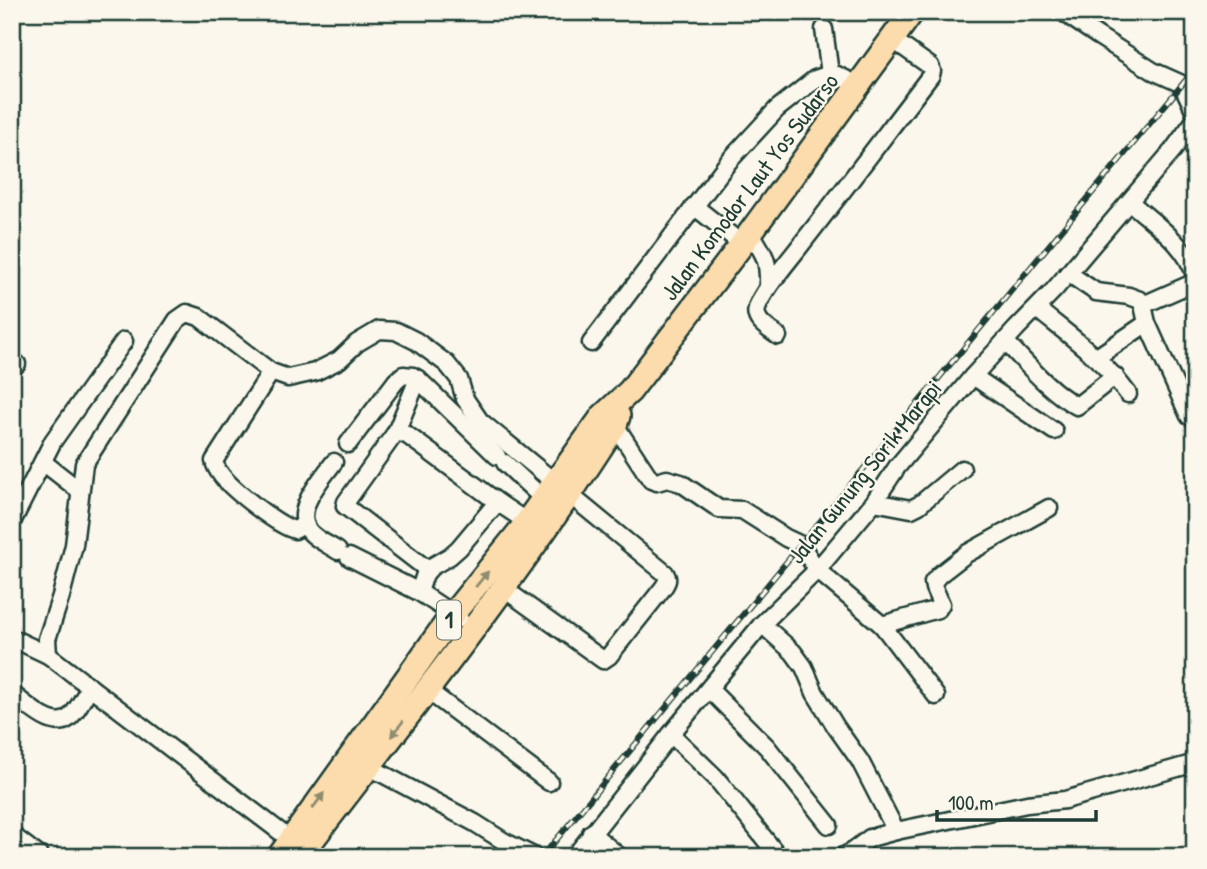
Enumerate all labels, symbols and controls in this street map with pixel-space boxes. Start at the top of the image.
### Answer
street label: Jalan Komodor Laut Yos Sudarso [653,66,845,307]
street label: Jalan Gunung Sorik Marapi [780,373,948,570]
one-way arrow [475,570,490,588]
road number: 1 [437,600,461,640]
one-way arrow [389,720,404,738]
scale bar [937,778,1097,822]
text: 100 m [948,788,994,817]
one-way arrow [311,792,325,810]

